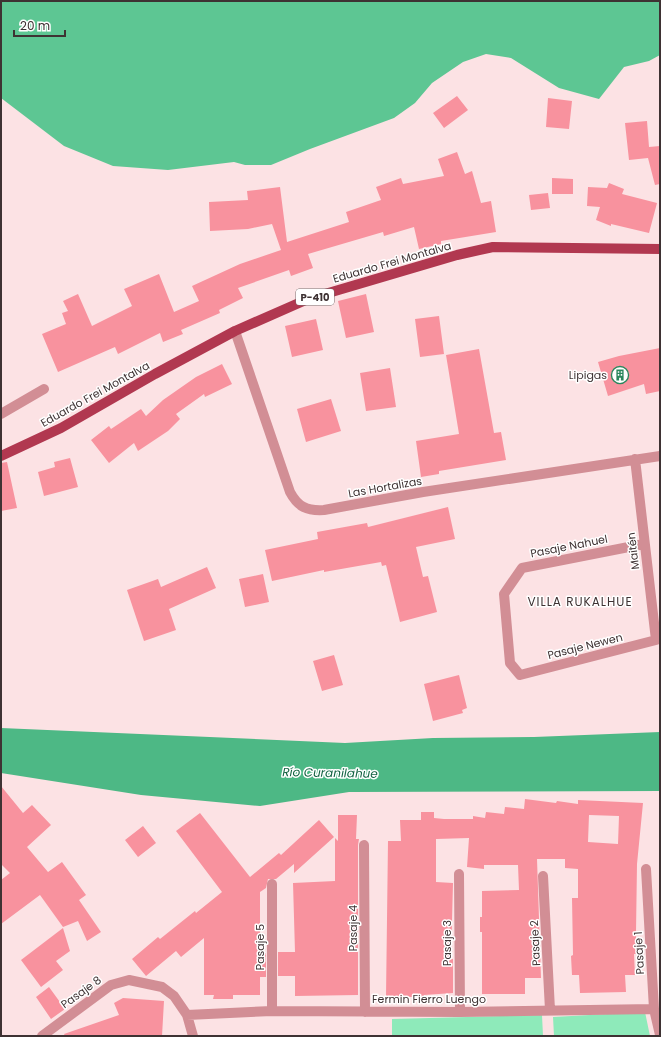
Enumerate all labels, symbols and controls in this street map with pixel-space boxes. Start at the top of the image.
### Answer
scale bar [14,12,65,38]
text: 20 m [20,17,50,34]
street label: Eduardo Frei Montalva [331,237,453,287]
road number: P-410 [296,289,334,305]
street label: Eduardo Frei Montalva [38,357,152,431]
building icon: Lipigas [610,365,630,385]
place label: Lipigas [569,367,607,383]
street label: Las Hortalizas [347,473,423,501]
street label: Pasaje Nahuel [529,531,609,561]
street label: Maitén [623,531,643,571]
district label: VILLA RUKALHUE [527,593,633,610]
street label: Pasaje Newen [546,629,624,663]
water label: Río Curanilahue [282,763,378,782]
street label: Pasaje 4 [345,905,361,951]
street label: Pasaje 3 [439,920,455,966]
street label: Pasaje 2 [526,920,544,966]
street label: Pasaje 5 [252,924,268,970]
street label: Pasaje 1 [630,931,648,975]
street label: Pasaje 8 [58,972,105,1012]
street label: Fermin Fierro Luengo [372,991,486,1007]

